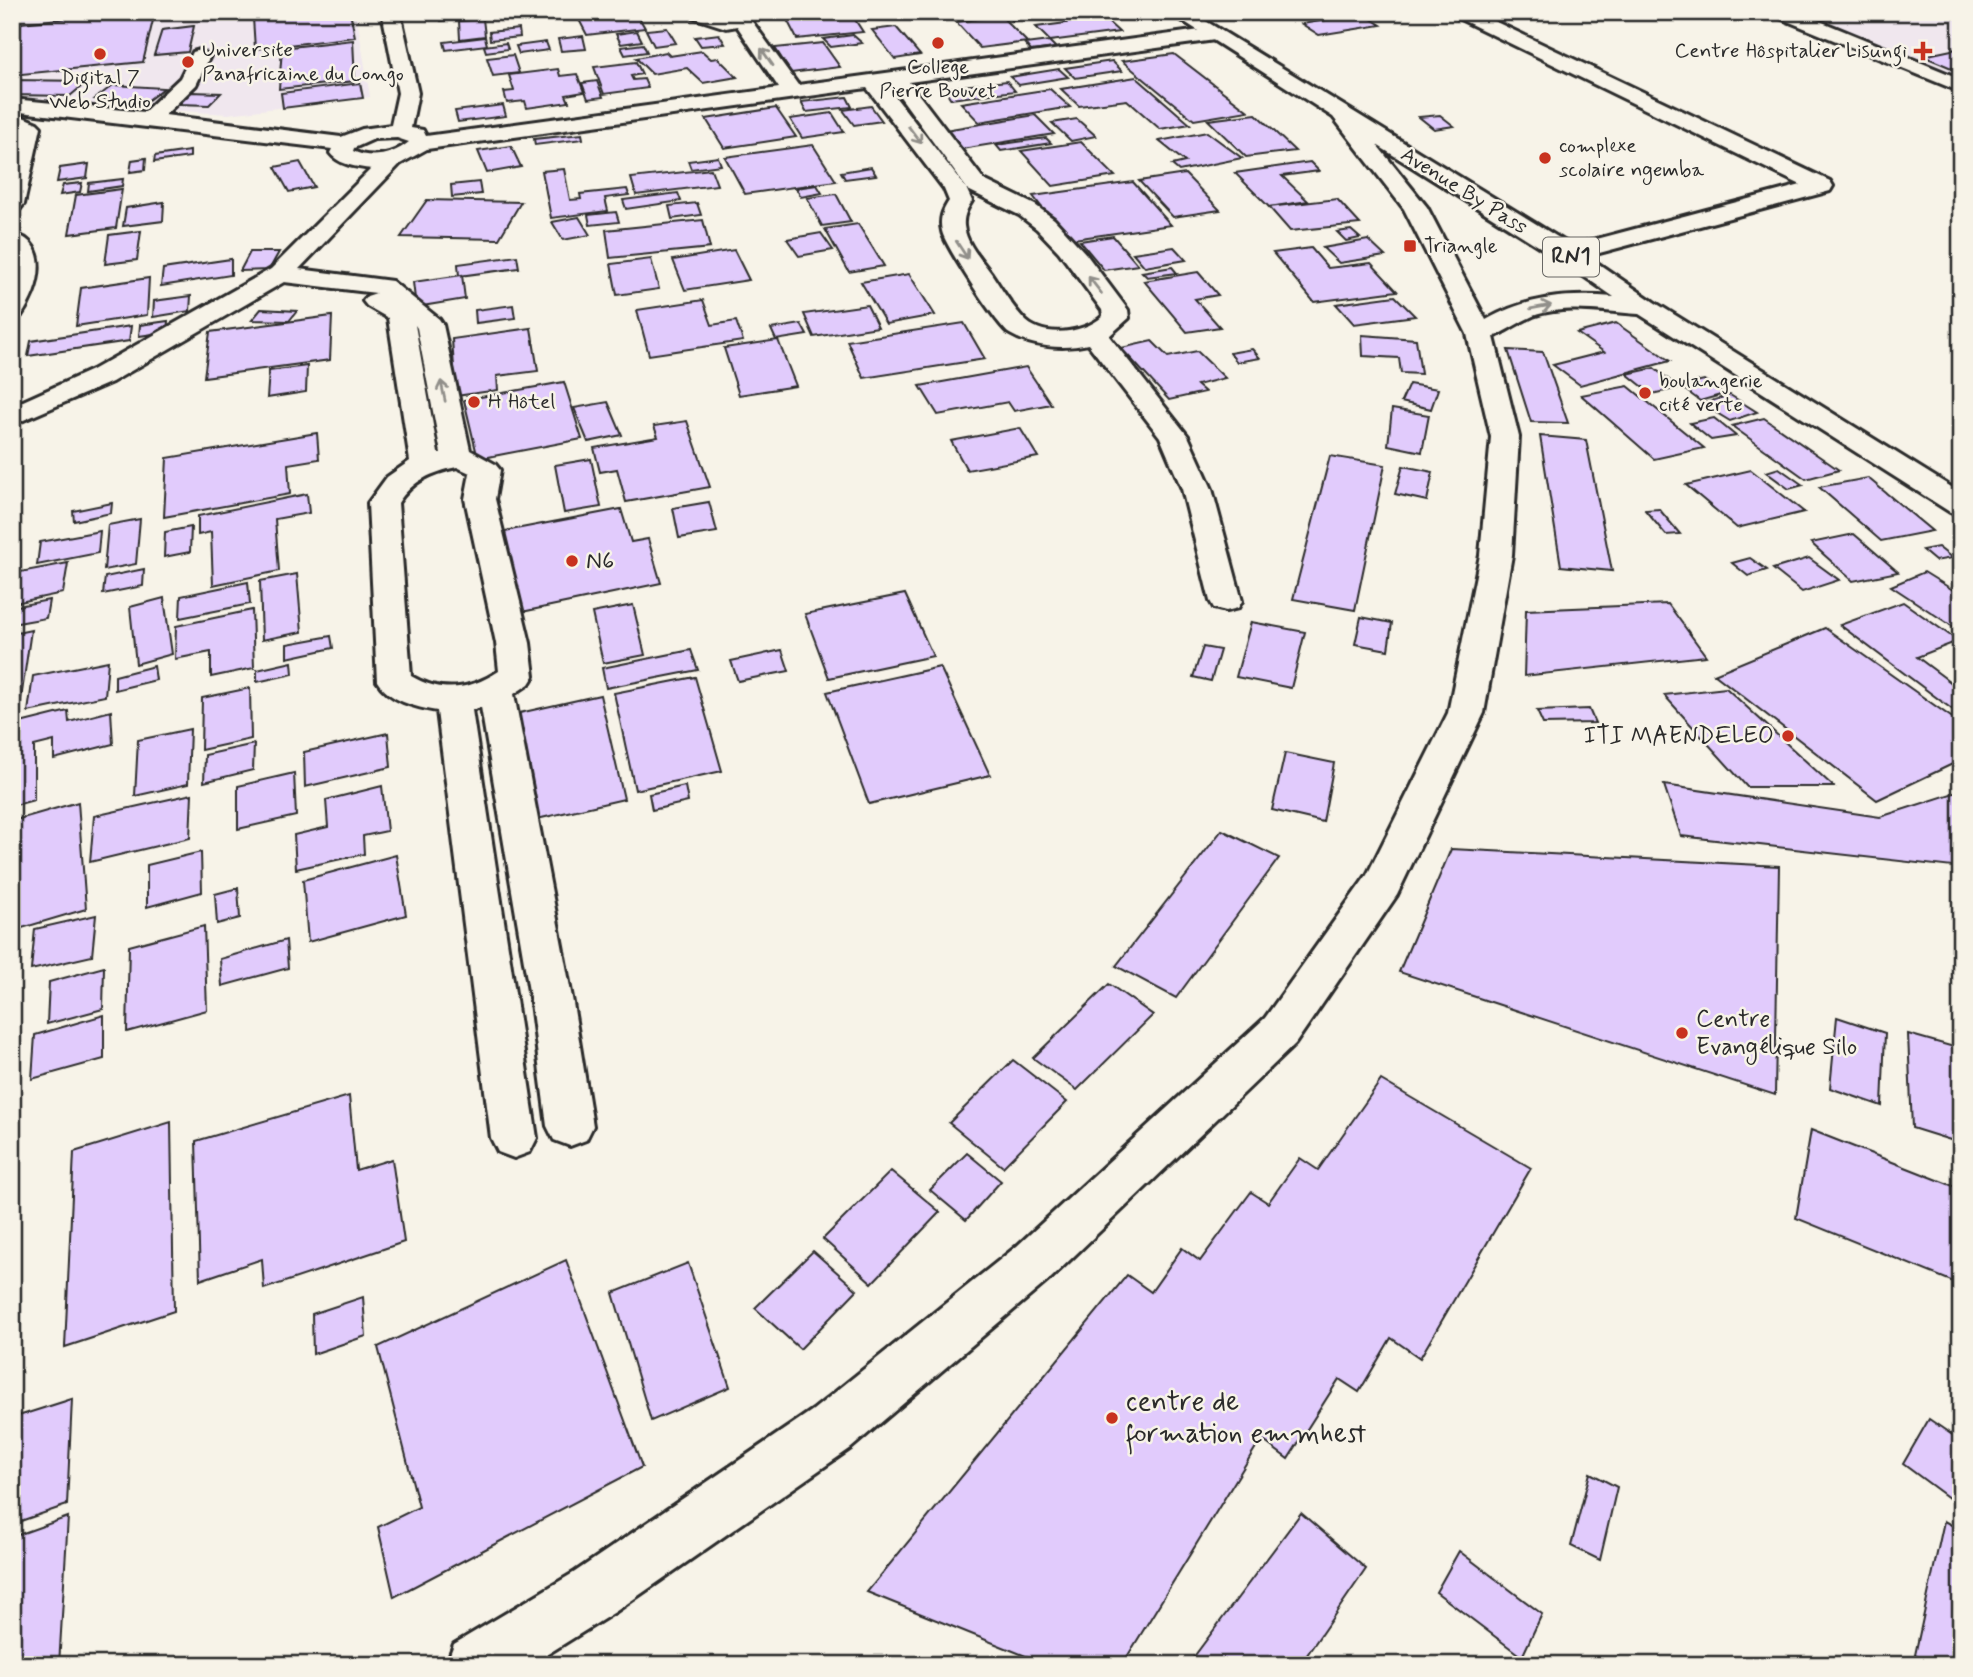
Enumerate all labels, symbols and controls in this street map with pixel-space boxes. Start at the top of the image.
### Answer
marker: College Pierre Bouvet [930,35,946,51]
place label: Universite Panafricaine du Congo [202,36,404,88]
place label: Centre Hôspitalier Lisungi [1674,37,1907,67]
marker: Centre Hôspitalier Lisungi [1913,41,1933,61]
marker: Digital 7 Web Studio [92,46,108,62]
one-way arrow [760,48,774,67]
place label: College Pierre Bouvet [879,53,997,105]
marker: Universite Panafricaine du Congo [180,54,196,70]
place label: Digital 7 Web Studio [49,64,151,116]
one-way arrow [907,126,922,144]
place label: complexe scolaire ngemba [1559,132,1704,185]
street label: Avenue By Pass [1395,141,1533,241]
marker: complexe scolaire ngemba [1537,150,1553,166]
place label: Triangle [1424,232,1498,260]
marker: Triangle [1402,238,1418,254]
road number: RN1 [1543,238,1599,276]
one-way arrow [955,239,969,259]
one-way arrow [1087,276,1102,294]
one-way arrow [1529,300,1552,313]
place label: boulangerie cité verte [1659,367,1763,419]
one-way arrow [436,380,449,403]
marker: boulangerie cité verte [1637,385,1653,401]
place label: H Hôtel [488,388,555,416]
marker: H Hôtel [466,394,482,410]
place label: N6 [586,546,614,577]
marker: N6 [564,553,580,569]
place label: ITI MAENDELEO [1584,721,1774,752]
marker: ITI MAENDELEO [1780,728,1796,744]
place label: Centre Evangélique Silo [1696,1004,1857,1065]
marker: Centre Evangélique Silo [1674,1025,1690,1041]
place label: centre de formation emmhest [1126,1384,1367,1455]
marker: centre de formation emmhest [1104,1410,1120,1426]

